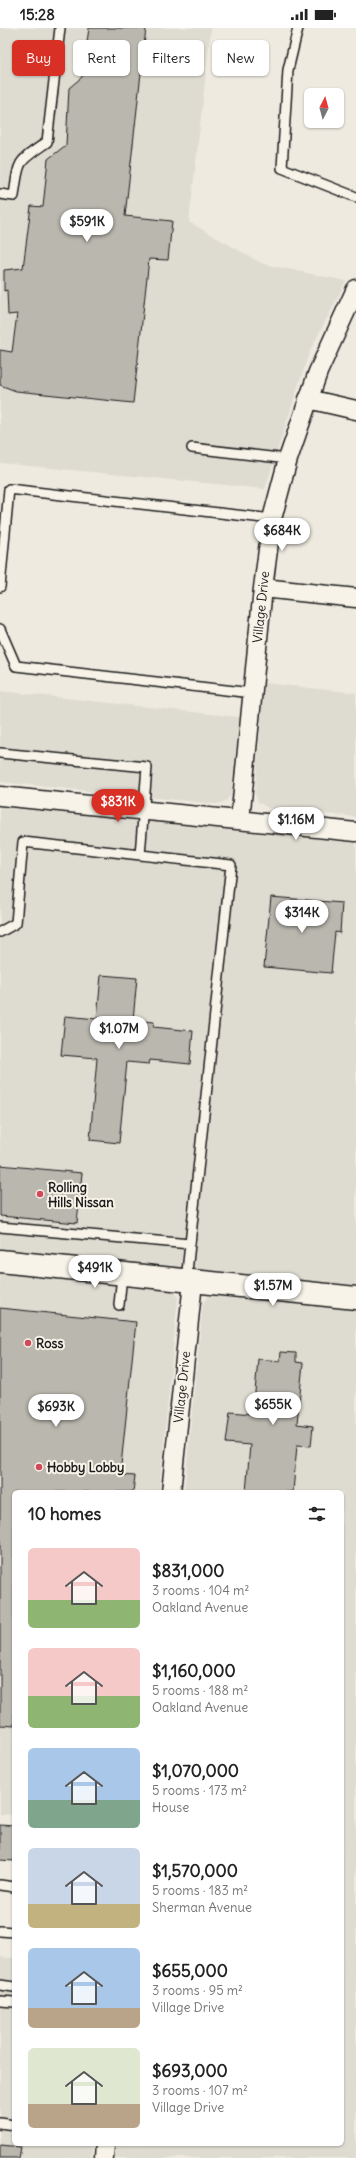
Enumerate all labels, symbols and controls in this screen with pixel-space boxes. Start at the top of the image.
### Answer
text: 15:28 [20,5,55,24]
chip: Buy [12,40,65,76]
chip: Rent [73,40,130,76]
chip: Filters [138,40,204,76]
chip: New [212,40,269,76]
north arrow [304,88,344,128]
map controls [304,88,344,128]
pin: $591K [59,209,115,243]
text: $591K [69,213,105,230]
pin: $684K [254,518,310,552]
text: $684K [263,522,301,539]
street label: Village Drive [249,570,273,644]
pin: $831K [90,789,146,823]
text: $831K [100,793,136,810]
pin: $1.16M [263,807,329,841]
text: $1.16M [277,811,315,828]
pin: $314K [274,900,330,934]
text: $314K [284,904,320,921]
pin: $1.07M [86,1016,152,1050]
text: $1.07M [99,1020,139,1037]
place label: Rolling Hills Nissan [48,1179,114,1211]
marker: Rolling Hills Nissan [35,1189,45,1199]
pin: $491K [67,1255,123,1289]
text: $491K [77,1259,113,1276]
pin: $1.57M [240,1273,306,1307]
text: $1.57M [253,1277,293,1294]
place label: Ross [36,1335,63,1352]
marker: Ross [23,1338,33,1348]
street label: Village Drive [170,1350,194,1424]
pin: $655K [245,1392,301,1426]
pin: $693K [28,1394,84,1428]
text: $655K [254,1396,292,1413]
text: $693K [37,1398,75,1415]
place label: Hobby Lobby [47,1459,124,1476]
marker: Hobby Lobby [34,1462,44,1472]
text: 10 homes [28,1503,101,1525]
icon: filters [306,1503,328,1525]
text: $831,000 [152,1560,225,1582]
icon: home [60,1564,108,1612]
text: 3 rooms · 104 m² [152,1582,249,1599]
text: Oakland Avenue [152,1599,248,1616]
text: $1,160,000 [152,1660,236,1682]
icon: home [60,1664,108,1712]
text: 5 rooms · 188 m² [152,1682,248,1699]
text: Oakland Avenue [152,1699,248,1716]
text: $1,070,000 [152,1760,239,1782]
icon: home [60,1764,108,1812]
text: 5 rooms · 173 m² [152,1782,247,1799]
text: House [152,1799,189,1816]
text: $1,570,000 [152,1860,238,1882]
icon: home [60,1864,108,1912]
text: 5 rooms · 183 m² [152,1882,248,1899]
text: Sherman Avenue [152,1899,252,1916]
text: $655,000 [152,1960,228,1982]
icon: home [60,1964,108,2012]
text: 3 rooms · 95 m² [152,1982,243,1999]
text: Village Drive [152,1999,224,2016]
text: $693,000 [152,2060,228,2082]
icon: home [60,2064,108,2112]
text: 3 rooms · 107 m² [152,2082,248,2099]
text: Village Drive [152,2099,224,2116]

